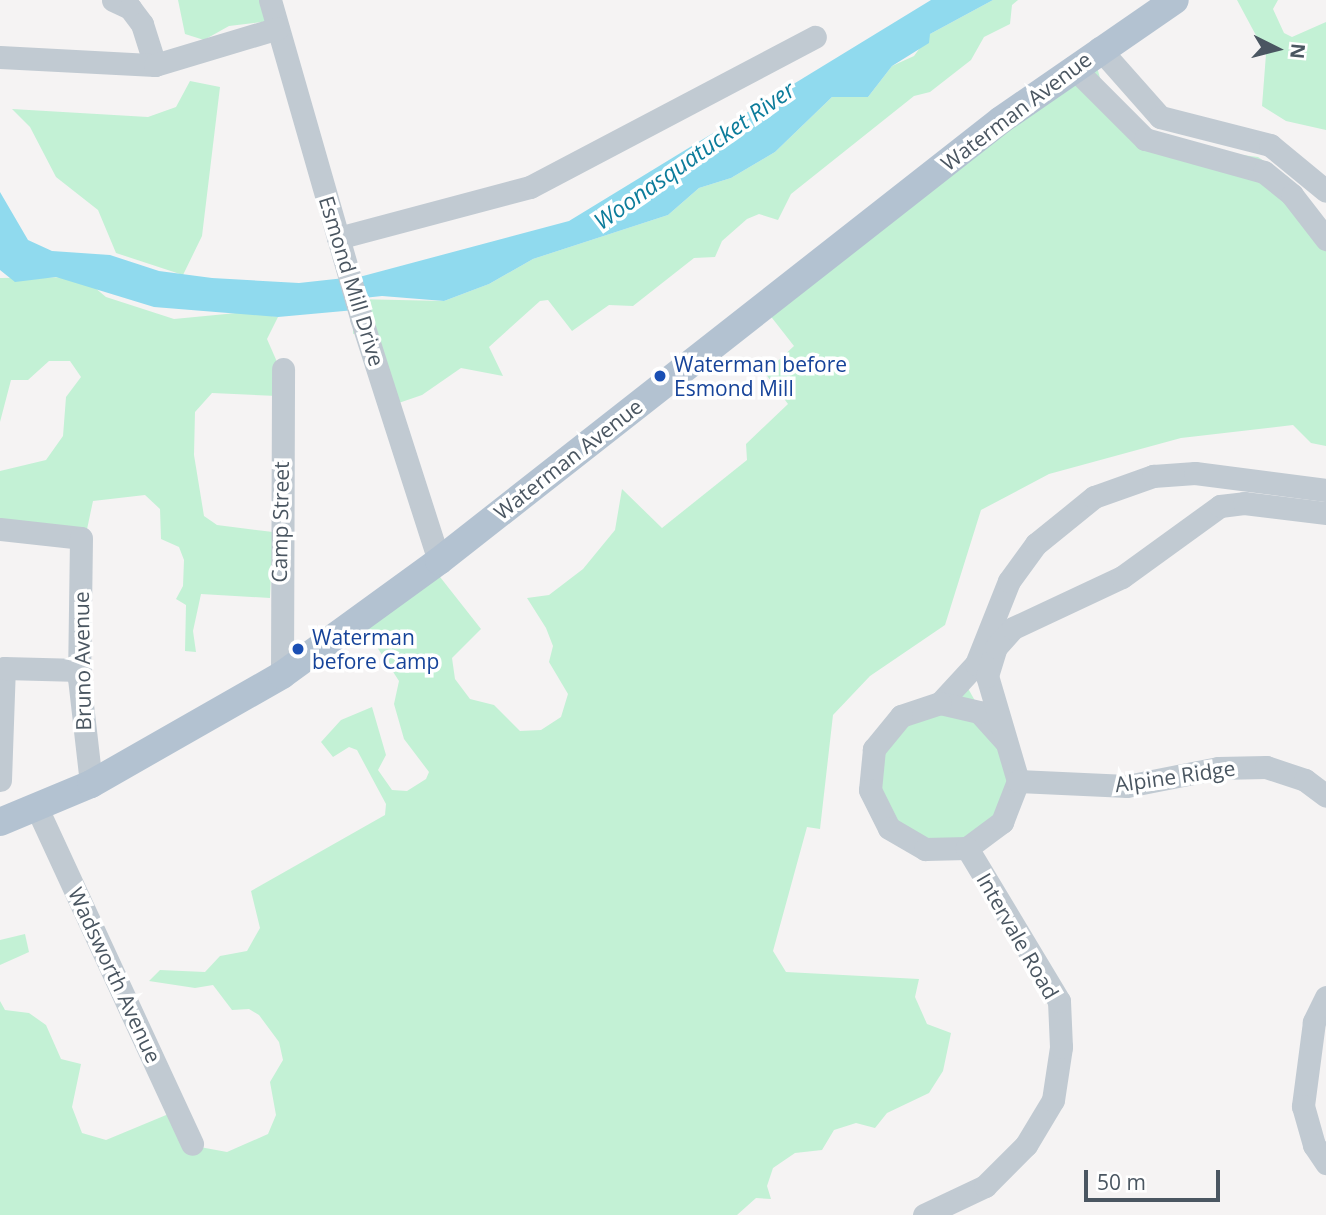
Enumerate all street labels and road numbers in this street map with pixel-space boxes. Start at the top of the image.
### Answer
street label: Waterman Avenue [936,46,1096,176]
street label: Esmond Mill Drive [314,193,390,369]
street label: Waterman Avenue [489,393,647,525]
street label: Camp Street [266,461,294,583]
street label: Bruno Avenue [68,591,96,731]
street label: Alpine Ridge [1113,755,1237,797]
street label: Intervale Road [972,868,1064,1004]
street label: Wadsworth Avenue [63,883,167,1067]

